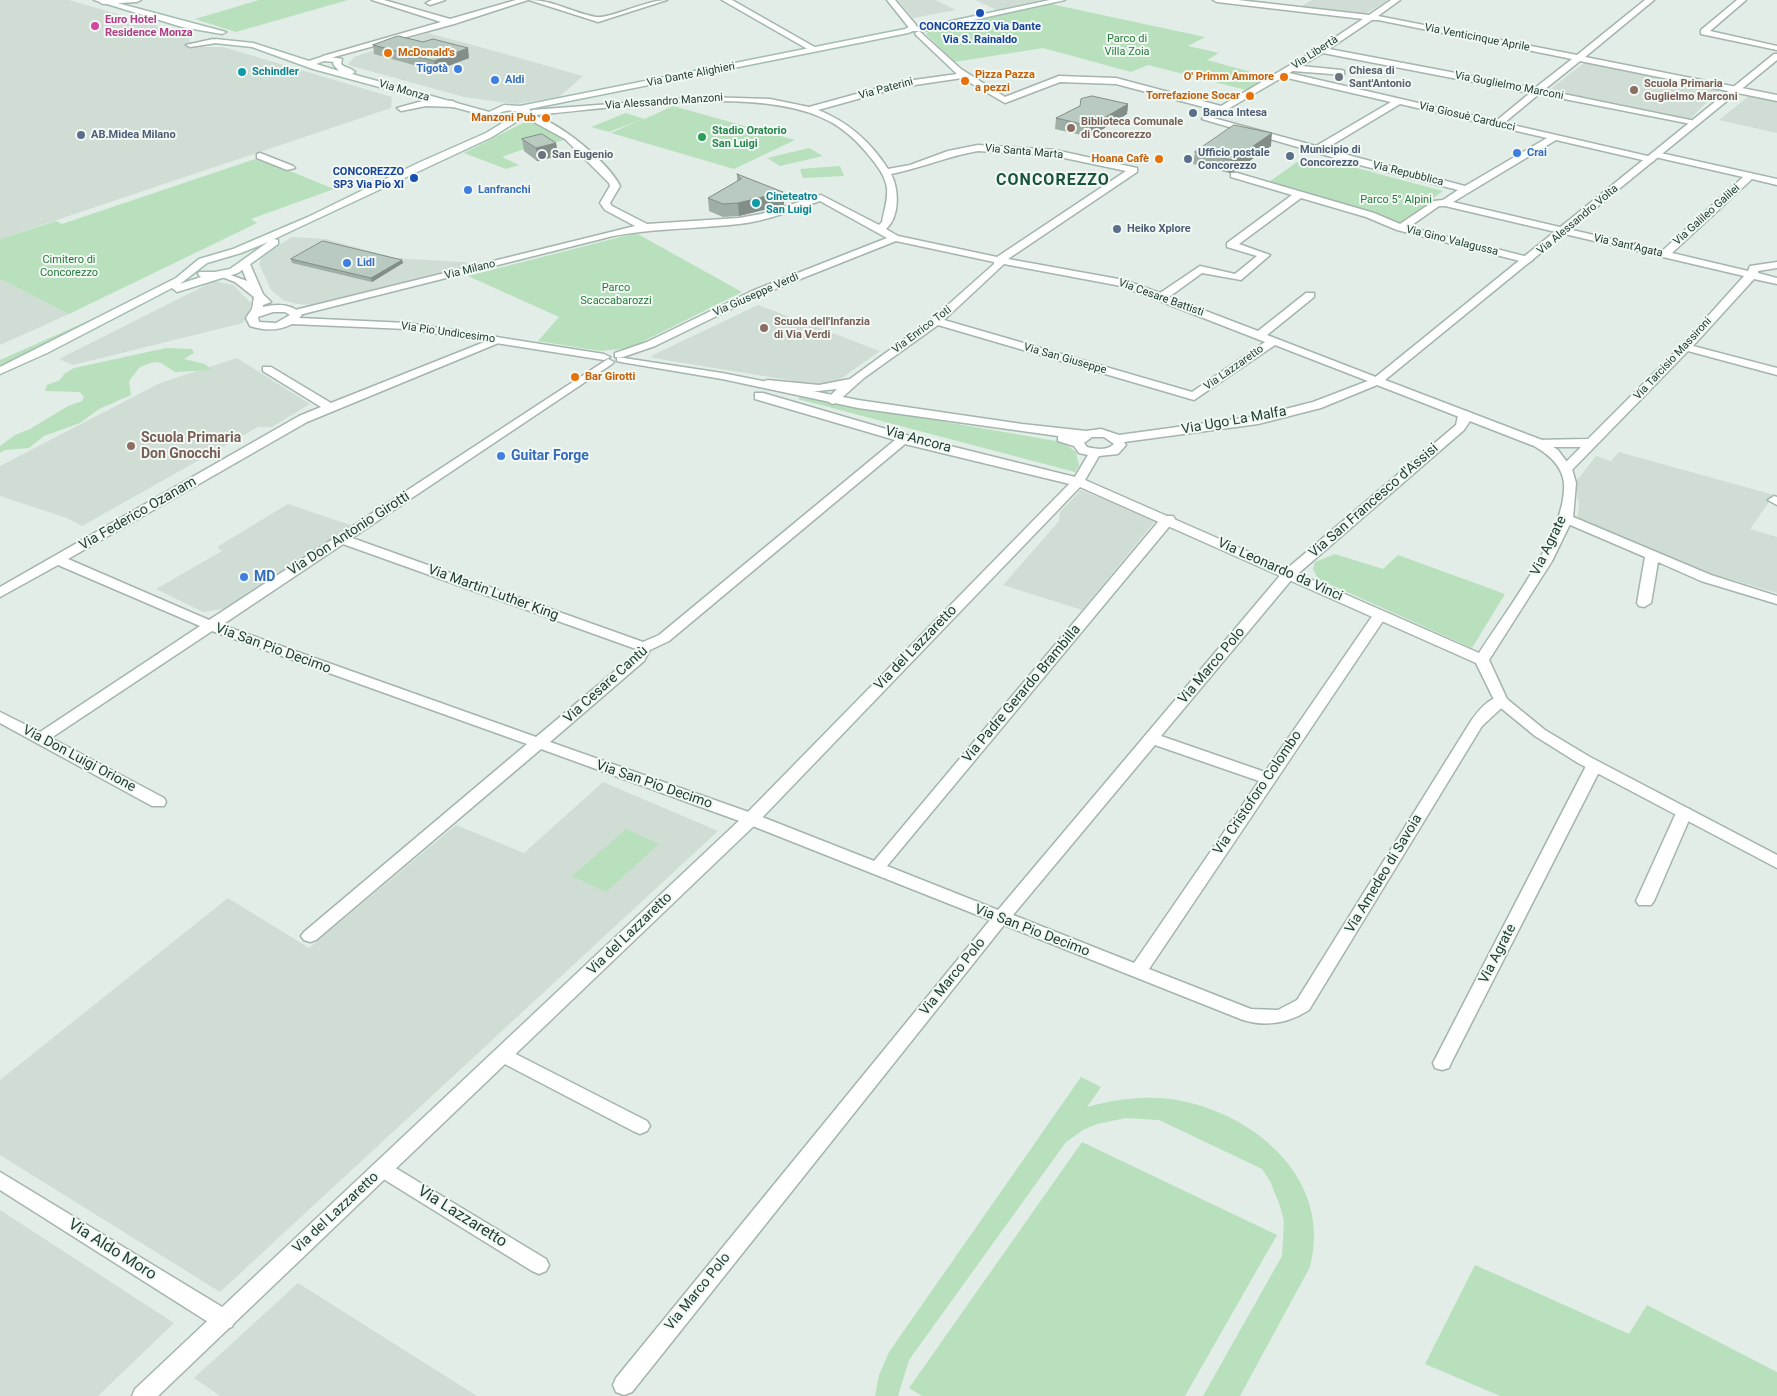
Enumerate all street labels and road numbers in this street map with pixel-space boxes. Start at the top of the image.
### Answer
street label: Via Venticinque Aprile [1423,21,1531,55]
street label: Via Libertà [1289,33,1341,73]
street label: Via Dante Alighieri [646,60,736,90]
street label: Via Guglielmo Marconi [1453,69,1565,103]
street label: Via Paterini [857,75,915,103]
street label: Via Monza [377,78,431,104]
street label: Via Alessandro Manzoni [604,91,724,113]
street label: Via Giosuè Carducci [1418,100,1516,134]
street label: Via Santa Marta [984,142,1064,162]
street label: Via Repubblica [1371,159,1445,189]
street label: Via Alessandro Volta [1535,182,1621,258]
street label: Via Galileo Galilei [1671,182,1743,248]
street label: Via Gino Valagussa [1405,223,1499,259]
street label: Via Sant'Agata [1592,232,1664,260]
street label: Via Milano [443,257,497,283]
street label: Via Giuseppe Verdi [711,270,801,320]
street label: Via Cesare Battisti [1117,276,1205,320]
street label: Via Enrico Toti [890,304,954,356]
street label: Via Tarcisio Massironi [1631,315,1715,403]
street label: Via Pio Undicesimo [400,320,496,346]
street label: Via San Giuseppe [1022,341,1108,377]
street label: Via Lazzaretto [1202,343,1266,393]
street label: Via Ugo La Malfa [1180,404,1288,438]
street label: Via Ancora [883,423,953,457]
street label: Via San Francesco d'Assisi [1306,440,1442,562]
street label: Via Federico Ozanam [76,474,200,554]
street label: Via Don Antonio Girotti [285,488,413,580]
street label: Via Agrate [1527,513,1571,579]
street label: Via Leonardo da Vinci [1215,535,1345,605]
street label: Via Martin Luther King [425,561,561,625]
street label: Via del Lazzaretto [871,602,961,694]
street label: Via San Pio Decimo [213,620,333,678]
street label: Via Padre Gerardo Brambilla [959,622,1085,766]
street label: Via Marco Polo [1175,624,1249,708]
street label: Via Cesare Cantù [561,643,651,727]
street label: Via Don Luigi Orione [20,722,138,796]
street label: Via Cristoforo Colombo [1210,728,1306,858]
street label: Via San Pio Decimo [594,757,714,813]
street label: Via Amedeo di Savoia [1342,812,1426,936]
street label: Via del Lazzaretto [584,889,676,979]
street label: Via San Pio Decimo [972,901,1092,961]
street label: Via Agrate [1476,921,1520,987]
street label: Via Marco Polo [917,935,989,1019]
street label: Via del Lazzaretto [290,1169,382,1257]
street label: Via Lazzaretto [414,1182,510,1252]
street label: Via Aldo Moro [64,1215,160,1285]
street label: Via Marco Polo [662,1250,734,1334]

